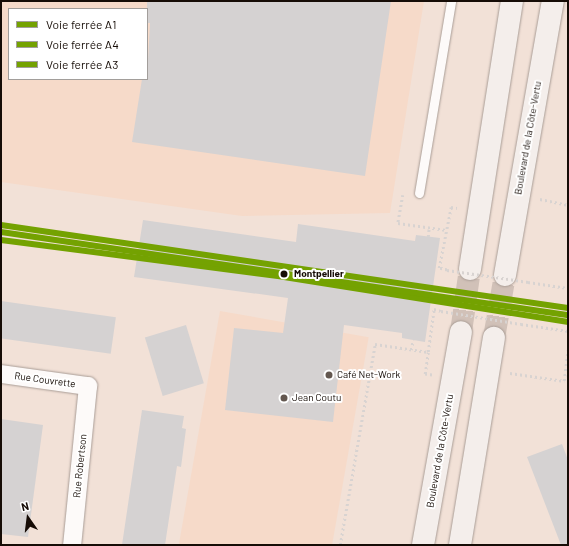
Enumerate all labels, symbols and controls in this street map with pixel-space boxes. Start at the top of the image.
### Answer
legend [8,8,148,80]
text: Voie ferrée A1 [46,17,116,31]
text: Voie ferrée A4 [46,37,119,51]
text: Voie ferrée A3 [46,57,118,71]
street label: Boulevard de la Côte-Vertu [512,80,544,196]
marker: Montpellier [277,267,291,281]
place label: Montpellier [294,268,344,280]
place label: Café Net-Work [337,369,400,381]
street label: Rue Couvrette [14,370,76,390]
marker: Café Net-Work [324,370,334,380]
place label: Jean Coutu [292,392,341,404]
marker: Jean Coutu [279,393,289,403]
street label: Boulevard de la Côte-Vertu [424,393,456,509]
street label: Rue Robertson [71,433,89,499]
north arrow [8,498,48,538]
text: N [20,499,30,513]

